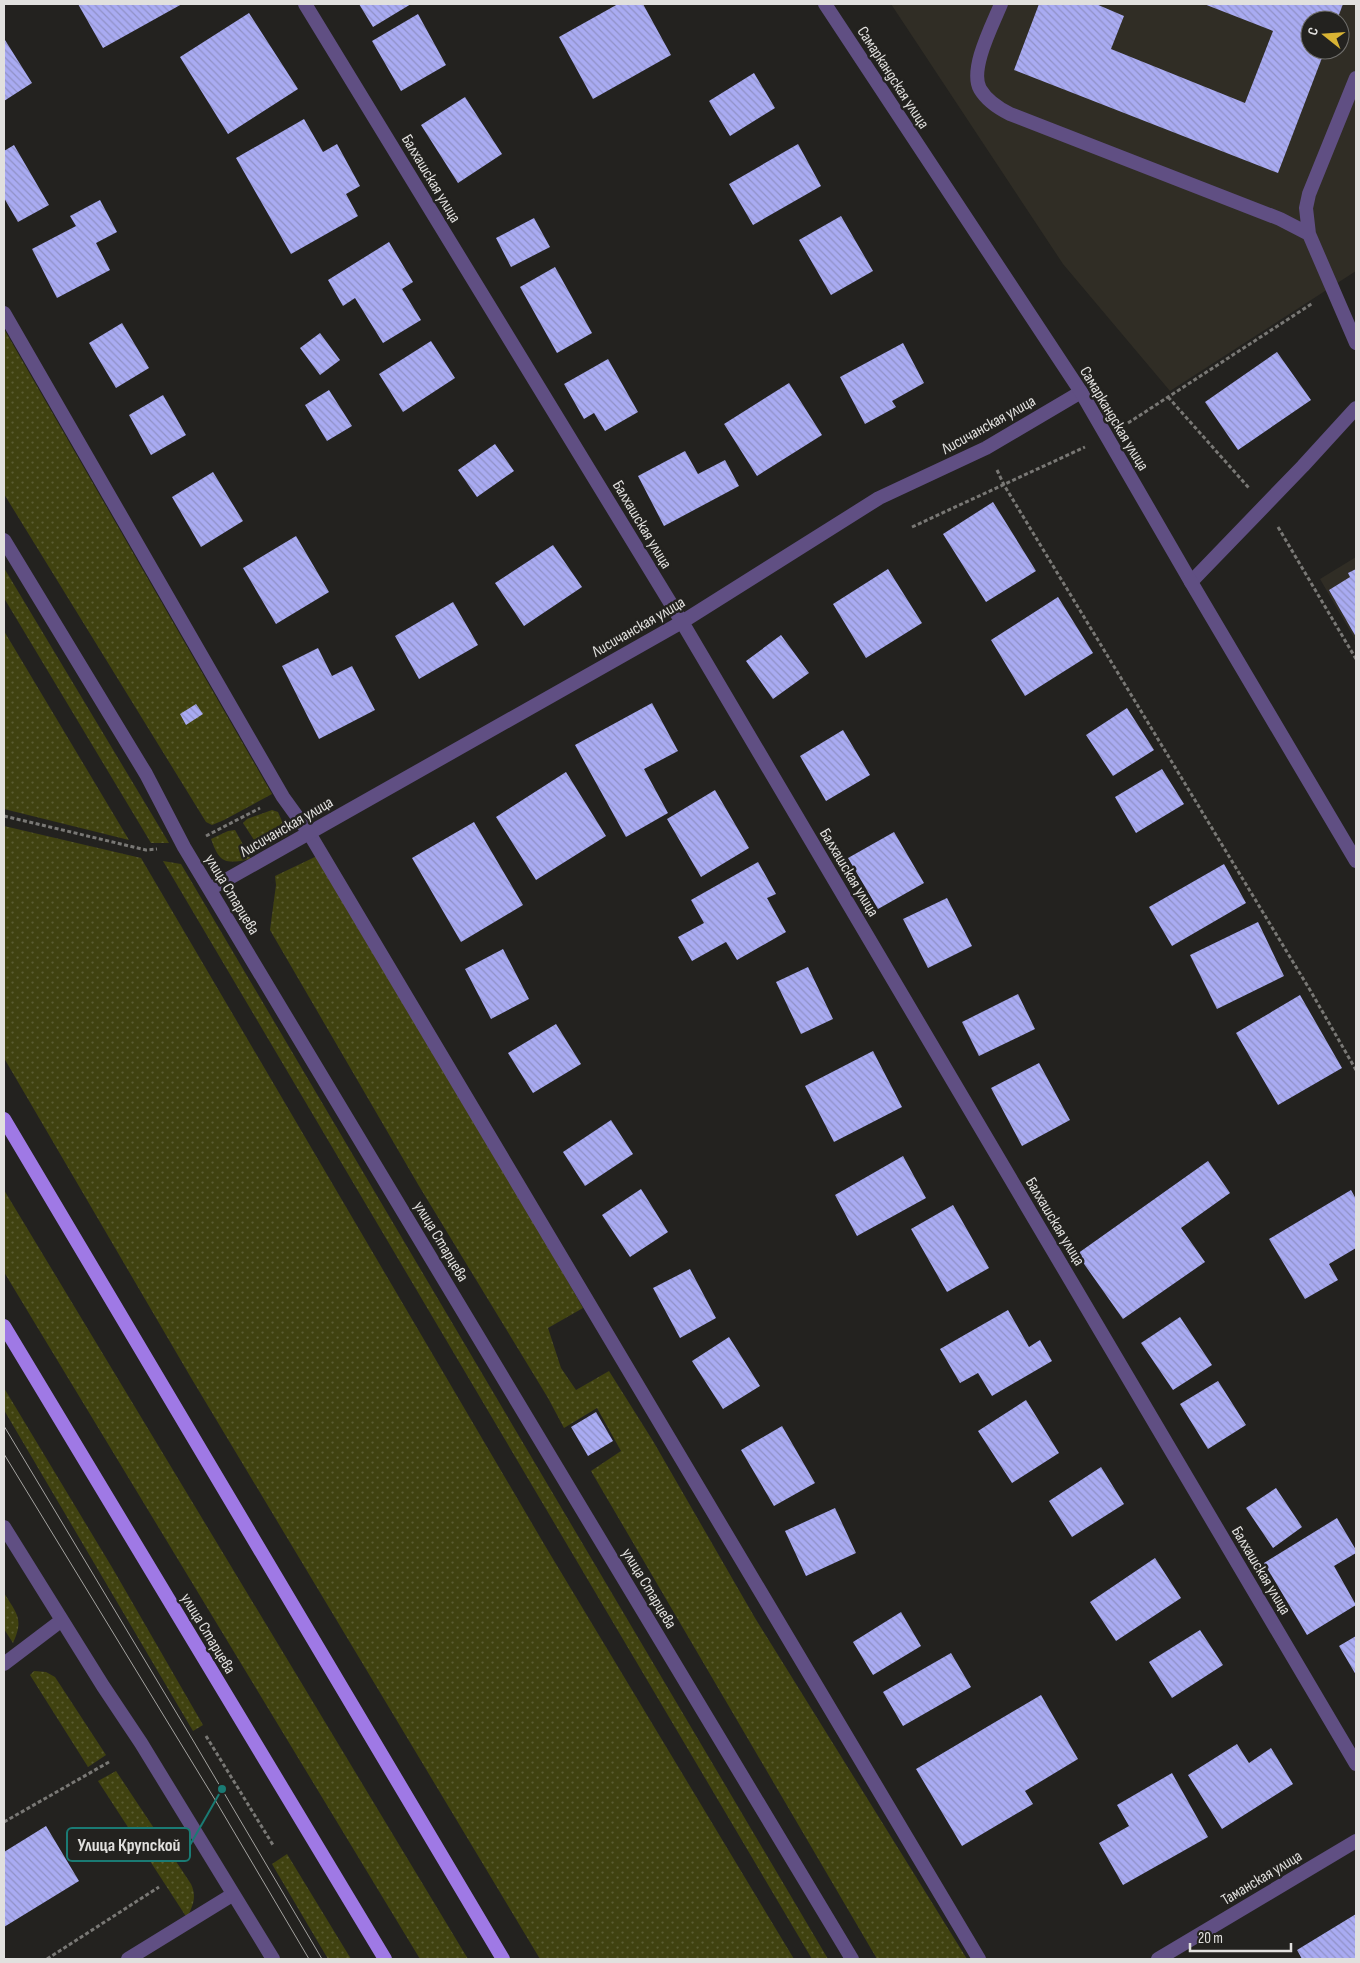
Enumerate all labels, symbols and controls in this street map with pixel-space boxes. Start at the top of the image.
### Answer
north arrow [1300,10,1350,60]
street label: Самаркандская улица [853,23,933,133]
text: С [1304,25,1322,37]
street label: Балхашская улица [397,131,464,226]
street label: Самаркандская улица [1075,363,1152,474]
street label: Лисичанская улица [938,392,1039,459]
street label: Балхашская улица [608,477,675,572]
street label: Лисичанская улица [588,593,689,662]
street label: Лисичанская улица [236,793,337,862]
street label: Балхашская улица [815,825,882,920]
street label: улица Старцева [200,851,263,938]
street label: Балхашская улица [1021,1174,1088,1269]
street label: улица Старцева [409,1198,472,1285]
street label: Балхашская улица [1227,1523,1294,1618]
street label: улица Старцева [617,1545,680,1632]
street label: улица Старцева [176,1590,239,1677]
callout: Улица Крупской [67,1828,190,1861]
text: Улица Крупской [78,1835,181,1856]
street label: Таманская улица [1218,1847,1306,1910]
scale bar [1190,1920,1291,1952]
text: 20 m [1198,1929,1223,1948]

